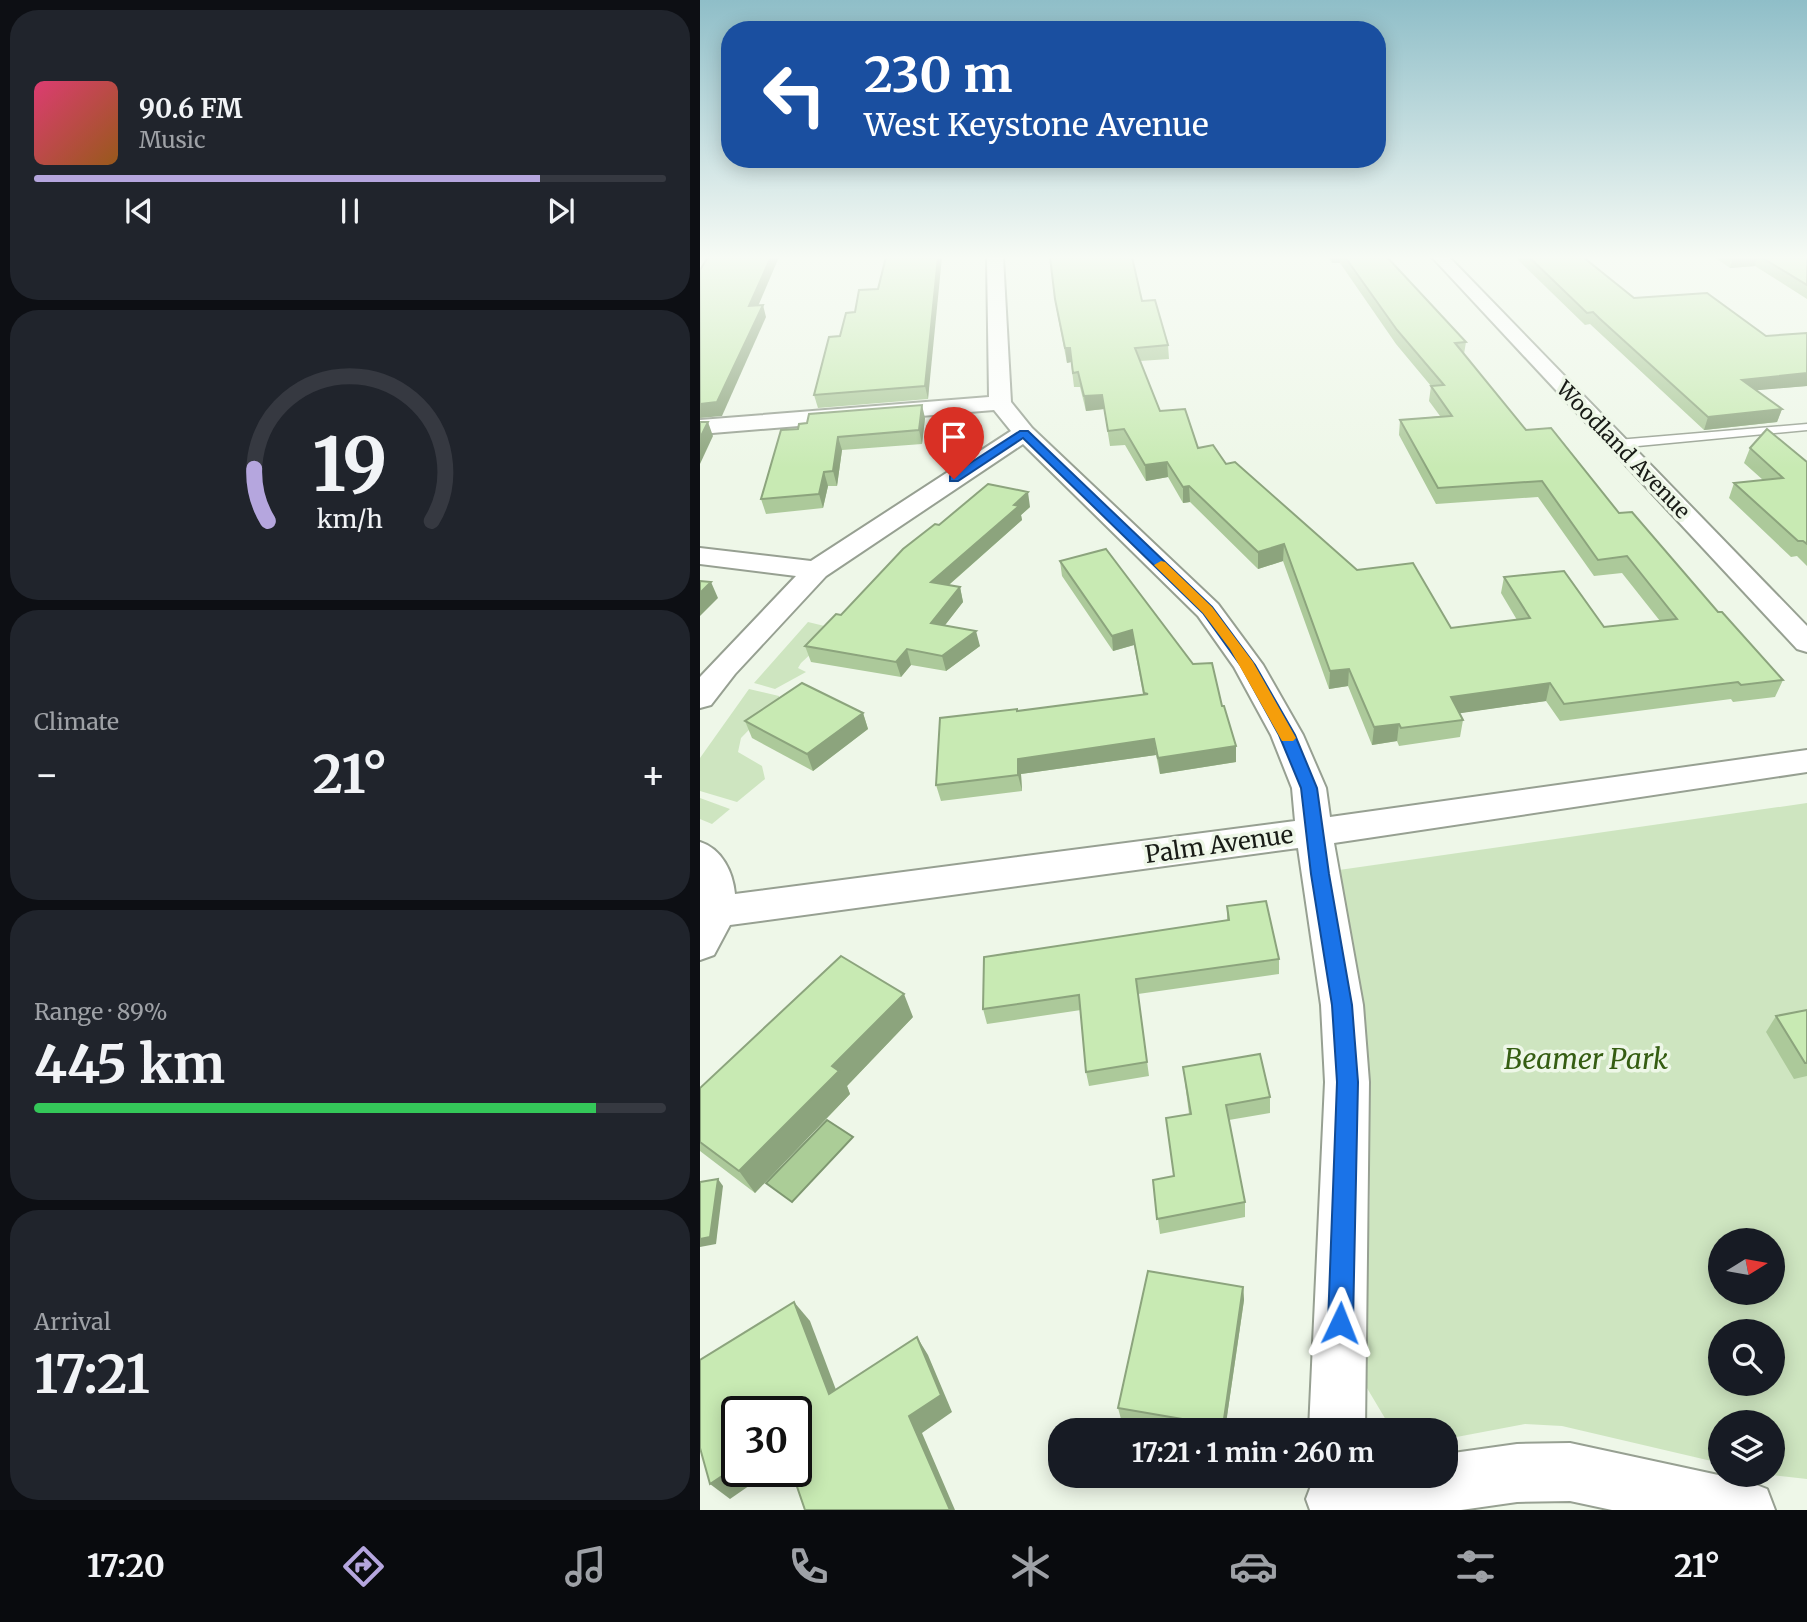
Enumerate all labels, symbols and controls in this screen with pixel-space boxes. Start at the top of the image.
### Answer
text: 230 m [864,44,1012,105]
icon: left [749,49,840,140]
text: 90.6 FM [139,92,243,125]
text: West Keystone Avenue [864,105,1209,145]
text: Music [139,125,206,154]
icon: previous [120,192,158,230]
icon: pause [331,192,369,230]
icon: next [542,192,580,230]
street label: Woodland Avenue [1550,374,1696,524]
pin [924,407,984,479]
icon: arrive [935,418,973,456]
text: 19 [312,419,388,511]
text: km/h [317,503,383,535]
text: Climate [34,707,119,736]
text: 21° [312,742,388,807]
text: − [34,751,59,798]
text: + [641,751,666,798]
street label: Palm Avenue [1143,819,1295,870]
text: Range · 89% [34,997,168,1026]
text: 445 km [34,1032,225,1097]
park label: Beamer Park [1504,1041,1668,1077]
north arrow [1708,1228,1785,1306]
map controls [1708,1228,1785,1487]
position arrow [1303,1286,1377,1360]
text: Arrival [34,1307,111,1336]
button: search [1708,1319,1785,1396]
text: 17:21 [34,1342,150,1407]
speed limit sign: 30 [721,1396,812,1487]
button: layers [1708,1410,1785,1487]
text: 17:21 · 1 min · 260 m [1132,1436,1374,1469]
icon: directions [339,1542,388,1591]
icon: music [561,1542,610,1591]
icon: phone [784,1542,833,1591]
icon: climate [1006,1542,1055,1591]
icon: car [1229,1542,1278,1591]
icon: filters [1451,1542,1500,1591]
text: 17:20 [87,1546,165,1586]
text: 21° [1674,1546,1720,1586]

